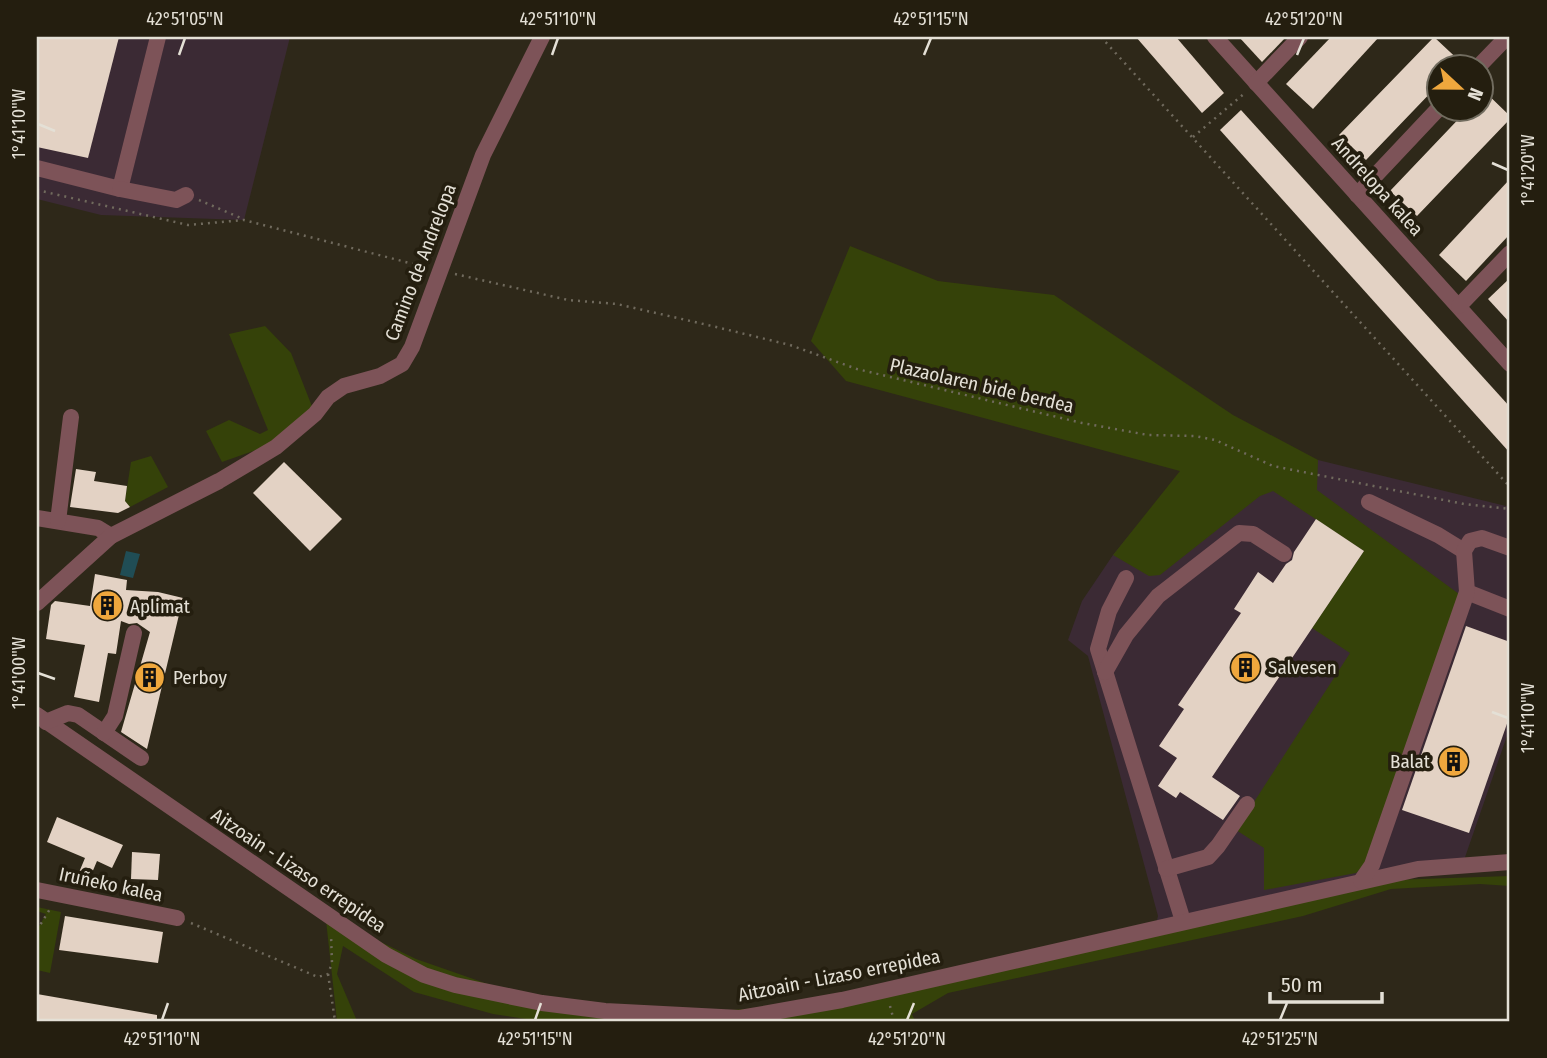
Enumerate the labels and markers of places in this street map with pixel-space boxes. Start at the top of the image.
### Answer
building icon: Aplimat [90,589,124,623]
place label: Aplimat [130,595,191,618]
building icon: Salvesen [1228,650,1262,684]
place label: Salvesen [1268,656,1337,679]
building icon: Perboy [133,660,167,694]
place label: Perboy [173,666,227,689]
building icon: Balat [1436,744,1470,778]
place label: Balat [1390,750,1431,773]

